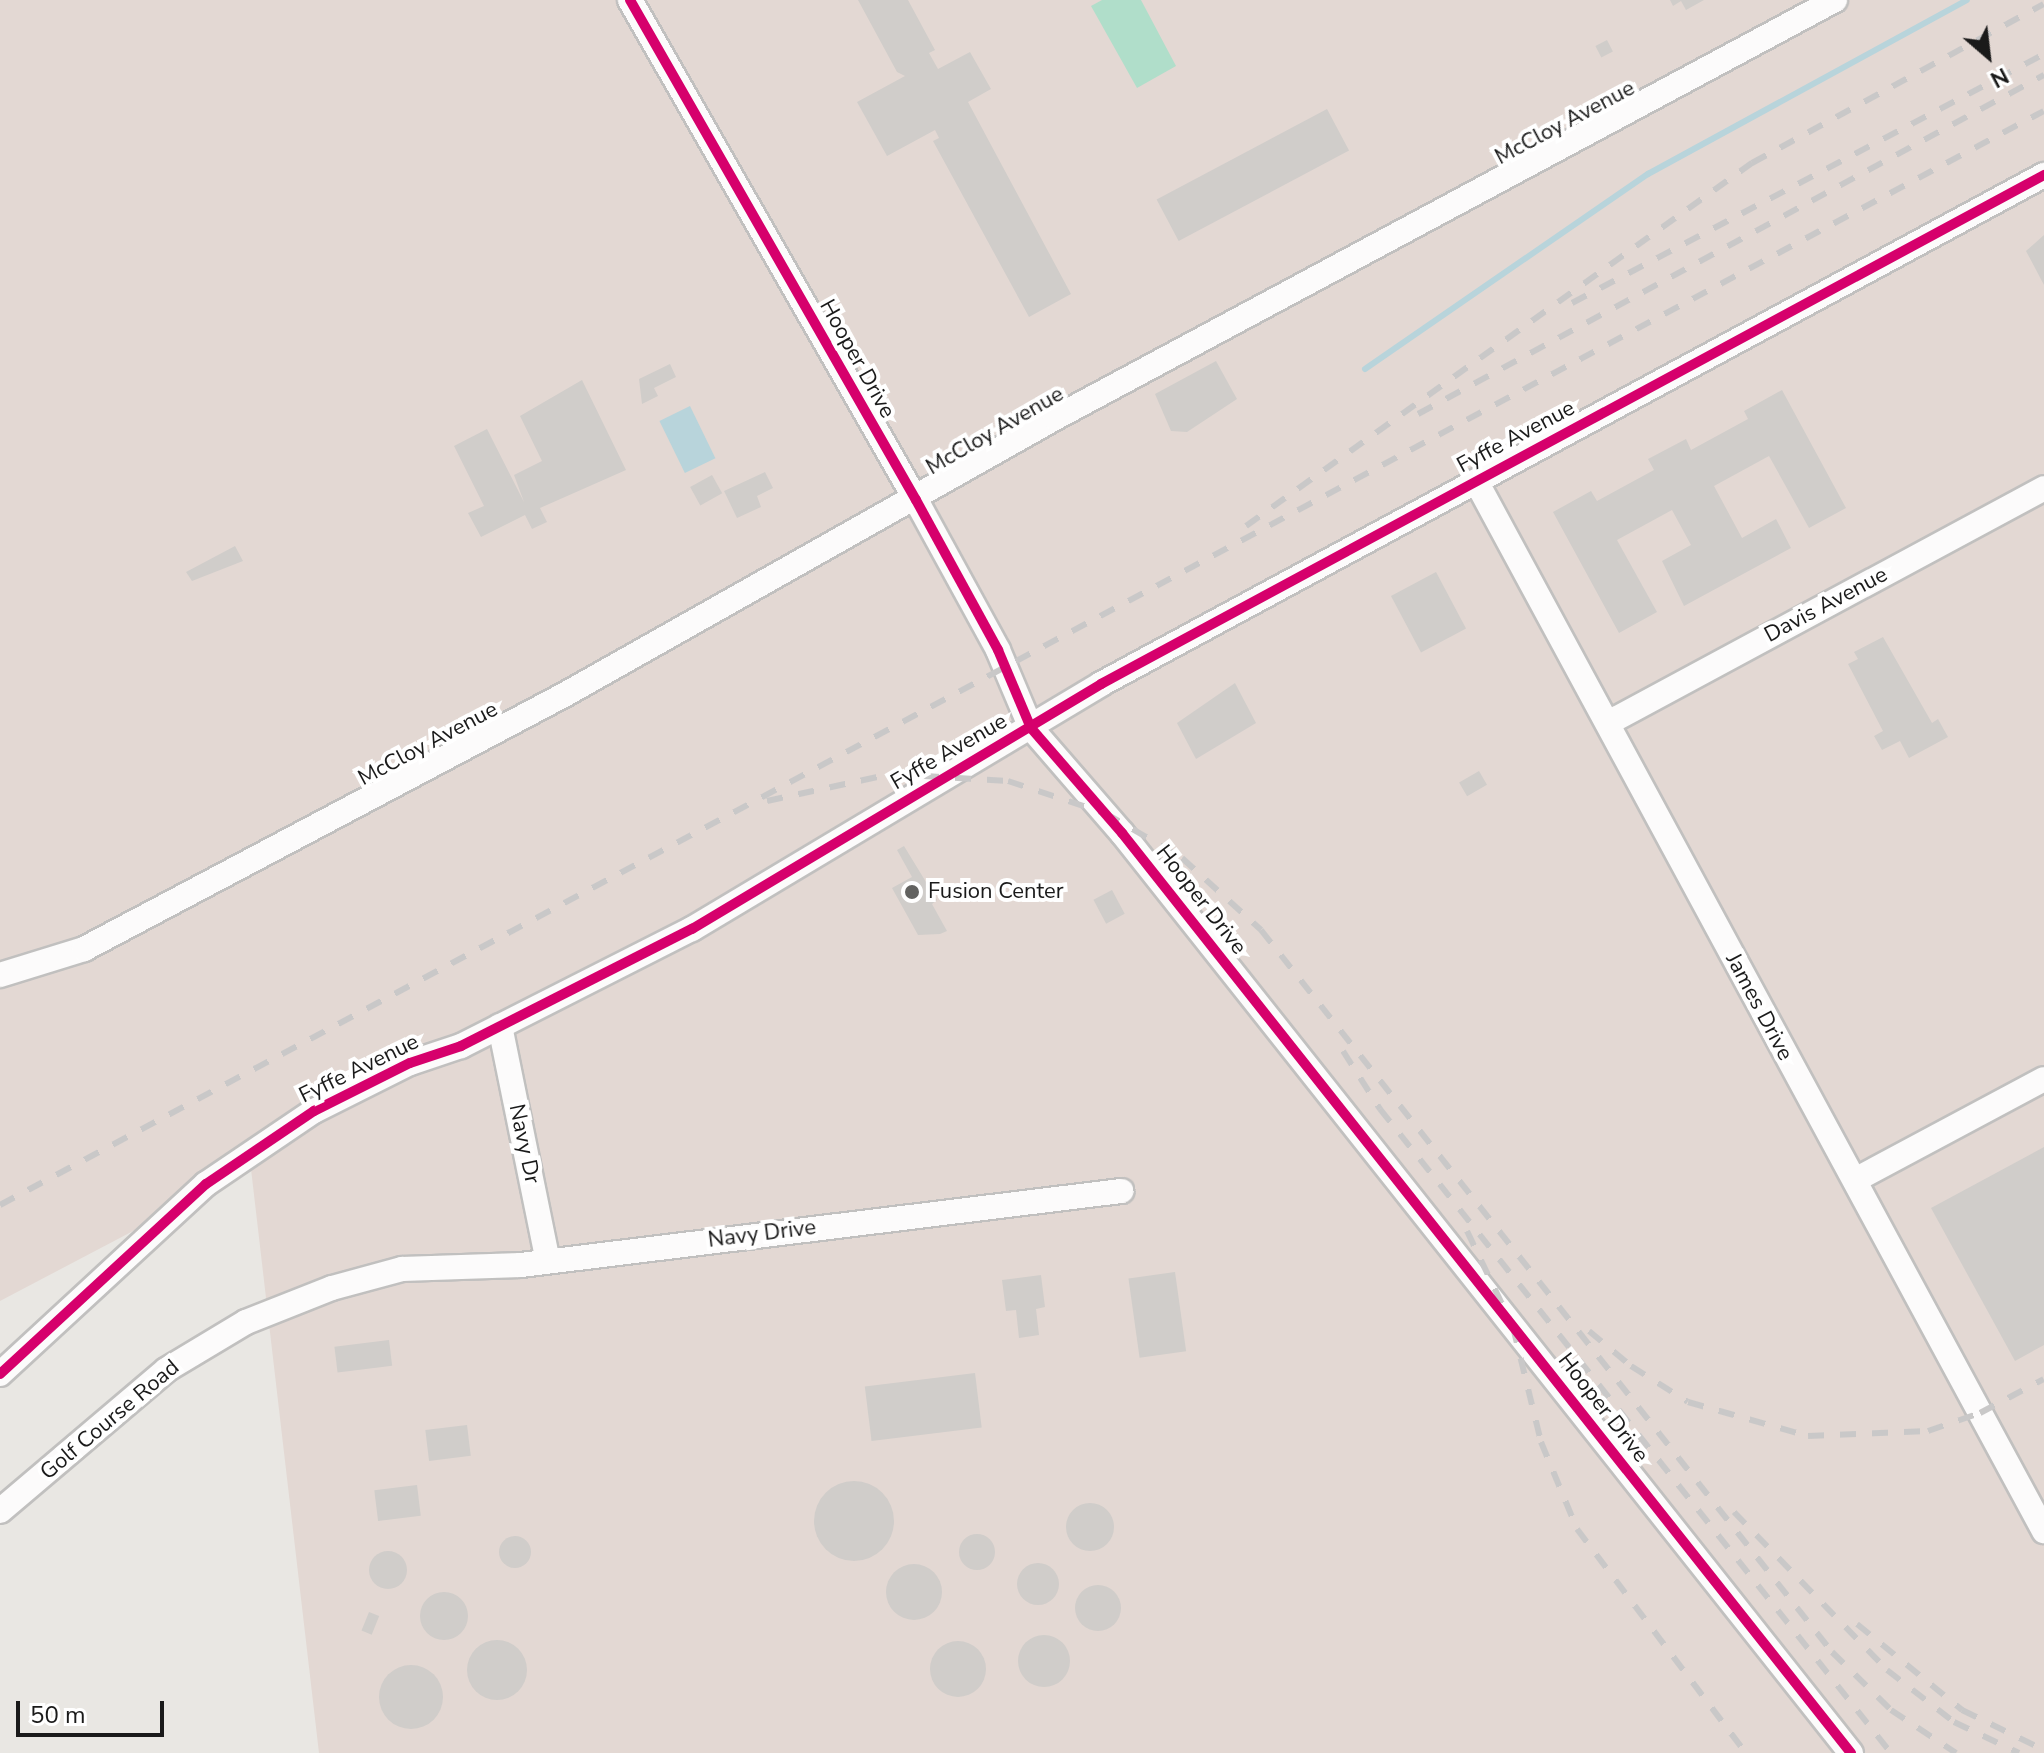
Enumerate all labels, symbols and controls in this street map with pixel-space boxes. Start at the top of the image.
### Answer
north arrow [1948,16,2028,96]
text: N [1985,60,2014,94]
street label: McCloy Avenue [1491,75,1639,171]
street label: Hooper Drive [814,295,900,423]
street label: McCloy Avenue [922,381,1068,481]
street label: Fyffe Avenue [1453,395,1579,479]
street label: Davis Avenue [1760,562,1892,648]
street label: McCloy Avenue [354,696,502,792]
street label: Fyffe Avenue [886,708,1012,796]
street label: Hooper Drive [1150,840,1252,960]
place label: Fusion Center [928,879,1064,905]
marker: Fusion Center [903,883,921,901]
street label: James Drive [1720,949,1798,1065]
street label: Fyffe Avenue [295,1029,423,1109]
street label: Navy Dr [503,1102,545,1186]
street label: Navy Drive [706,1214,818,1254]
street label: Hooper Drive [1552,1348,1654,1468]
street label: Golf Course Road [35,1354,185,1486]
scale bar [20,1685,168,1735]
text: 50 m [30,1699,86,1731]

